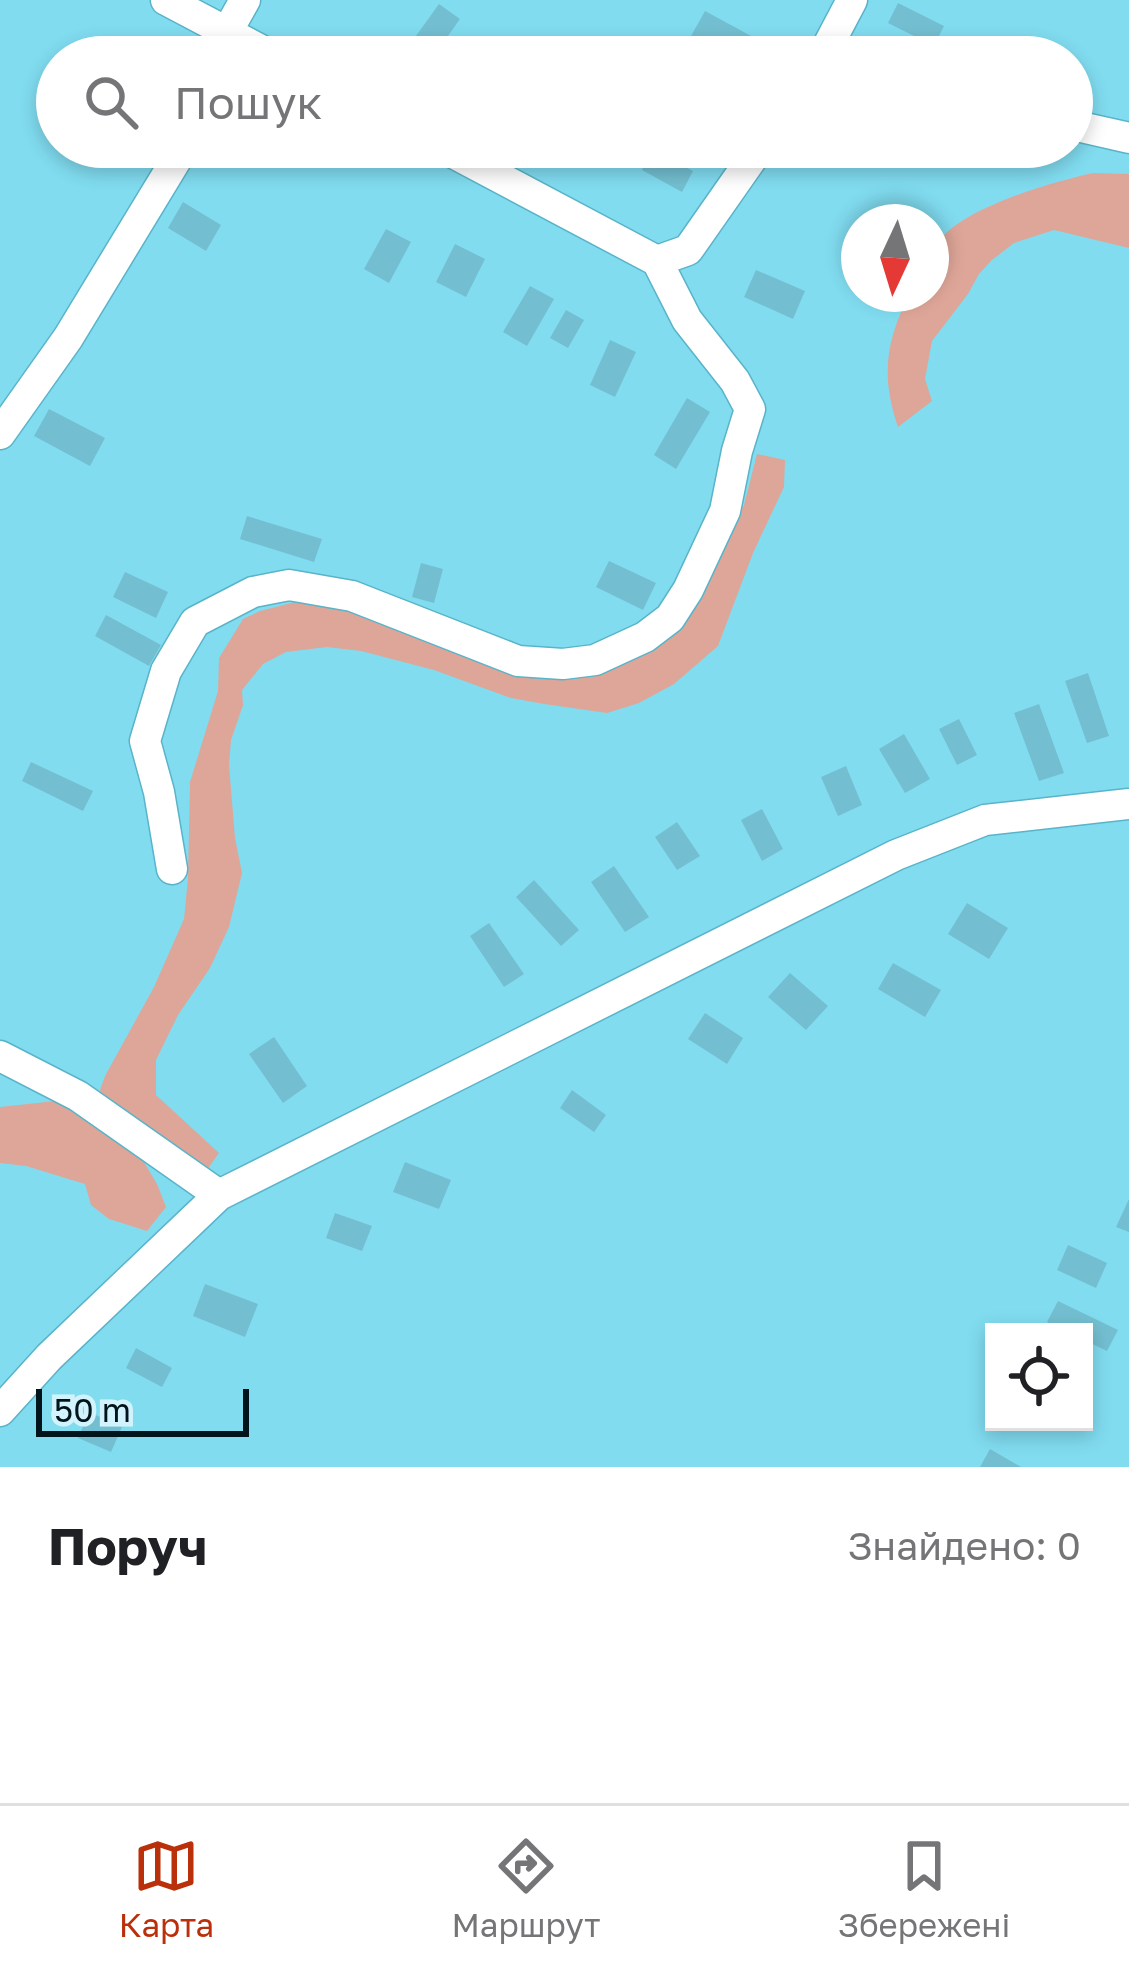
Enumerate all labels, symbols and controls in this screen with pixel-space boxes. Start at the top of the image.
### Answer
search box [36,36,1093,168]
icon: search [78,69,144,135]
text: Пошук [174,75,322,129]
north arrow [841,204,949,312]
map controls [985,1323,1093,1431]
button: locate [985,1323,1093,1431]
scale bar [36,1383,249,1436]
text: 50 m [54,1390,131,1429]
text: Поруч [48,1515,208,1576]
text: Знайдено: 0 [847,1522,1081,1569]
tab: Карта [119,1833,214,1944]
tab: Маршрут [451,1833,600,1944]
tab: Збережені [838,1833,1010,1944]

